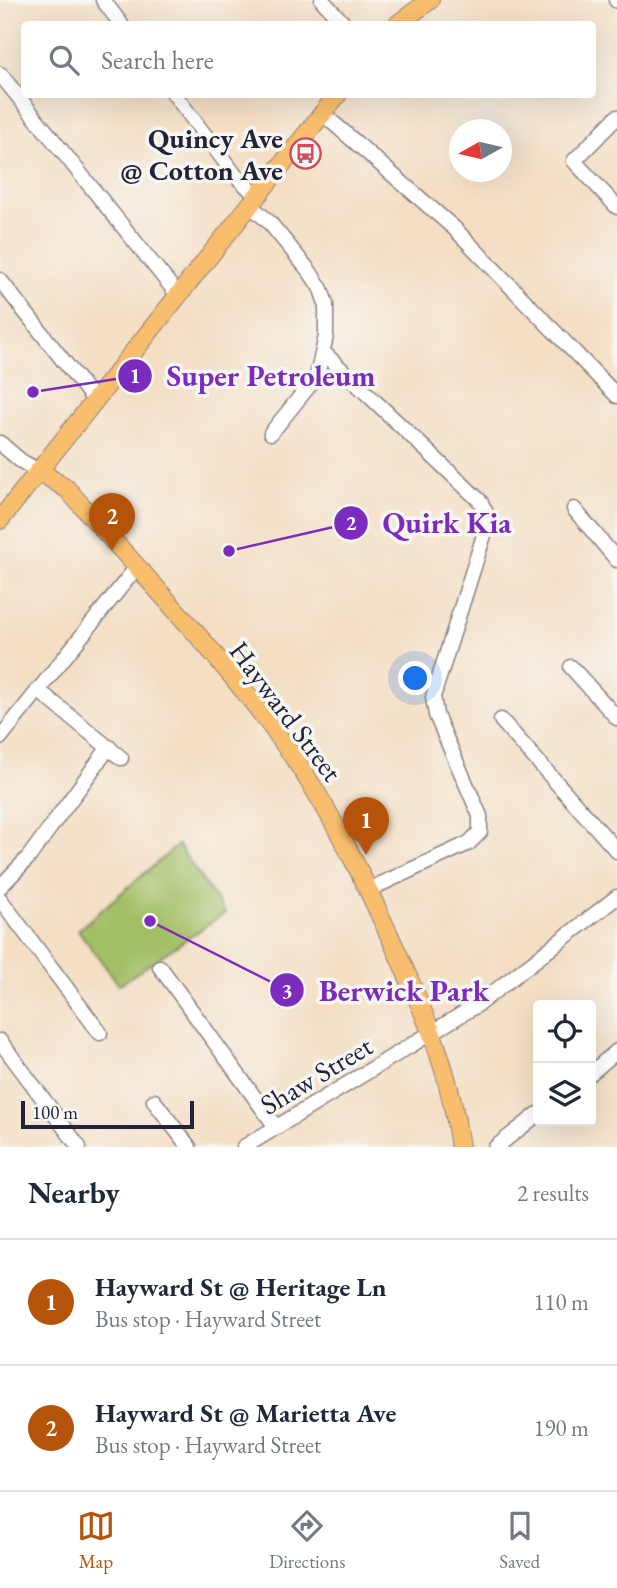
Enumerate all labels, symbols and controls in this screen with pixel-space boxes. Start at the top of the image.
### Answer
search box [21,21,596,98]
icon: search [45,41,83,79]
text: Search here [101,43,214,77]
north arrow [449,119,512,182]
place label: Quincy Ave @ Cotton Ave [121,120,283,188]
bus stop icon: Quincy Ave @ Cotton Ave [289,137,323,171]
callout: Super Petroleum [117,350,389,401]
text: Super Petroleum [166,356,376,395]
text: 1 [129,362,141,389]
pin: 2 [89,493,135,551]
callout: Quirk Kia [334,497,526,548]
text: Quirk Kia [383,503,512,542]
text: 2 [345,509,357,536]
street label: Hayward Street [222,634,351,788]
your location [398,661,432,695]
pin: 1 [343,797,389,855]
callout: Berwick Park [270,965,503,1016]
text: Berwick Park [319,971,490,1010]
text: 3 [281,977,293,1004]
map controls [533,1000,596,1126]
button: locate [533,1000,596,1063]
street label: Shaw Street [253,1027,379,1122]
button: layers [533,1063,596,1126]
scale bar [21,1098,194,1130]
text: 100 m [32,1100,78,1125]
text: Nearby [28,1173,120,1212]
text: 2 results [517,1178,589,1208]
text: Hayward St @ Heritage Ln [95,1270,387,1304]
text: 1 [45,1287,57,1317]
text: 110 m [533,1287,589,1317]
text: Bus stop · Hayward Street [95,1304,321,1334]
text: Hayward St @ Marietta Ave [95,1396,396,1430]
text: 2 [45,1413,57,1443]
text: 190 m [533,1413,589,1443]
text: Bus stop · Hayward Street [95,1430,321,1460]
tab: Map [77,1507,115,1574]
tab: Directions [269,1507,345,1574]
tab: Saved [499,1507,540,1574]

